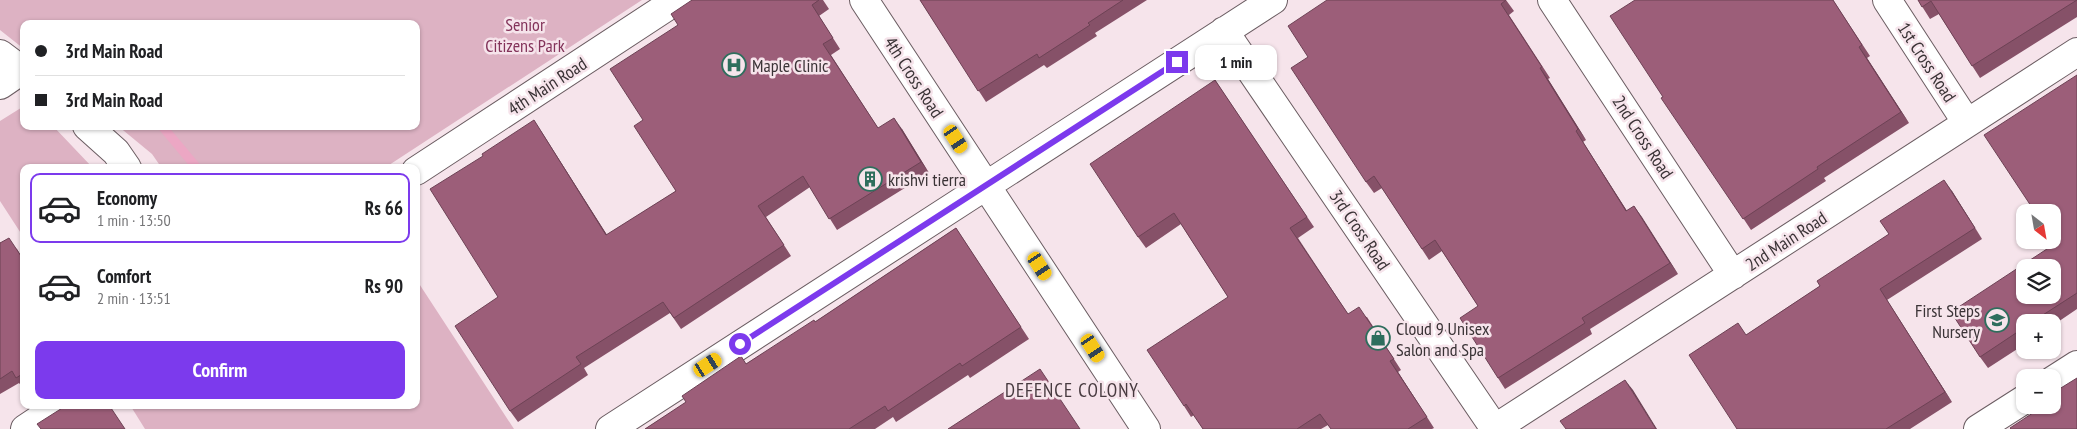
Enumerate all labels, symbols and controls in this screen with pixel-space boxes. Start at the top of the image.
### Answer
park label: Senior Citizens Park [485,13,565,57]
street label: 1st Cross Road [1893,18,1961,106]
street label: 4th Cross Road [879,32,949,122]
text: 3rd Main Road [65,39,163,63]
callout: 1 min [1194,44,1277,80]
route end [1166,51,1188,73]
street label: 4th Main Road [503,52,591,120]
hospital icon: Maple Clinic [721,52,747,78]
text: 1 min [1220,52,1252,72]
place label: Maple Clinic [752,54,829,77]
text: 3rd Main Road [65,88,163,112]
street label: 2nd Cross Road [1607,91,1679,183]
car [941,122,970,156]
building icon: krishvi tierra [857,166,883,192]
place label: krishvi tierra [888,168,966,191]
street label: 3rd Cross Road [1325,185,1395,275]
icon: car [37,186,82,231]
text: Economy [97,186,157,210]
text: Rs 66 [365,196,403,220]
north arrow [2016,204,2061,249]
map controls [2016,204,2061,414]
street label: 2nd Main Road [1741,206,1831,276]
text: 1 min · 13:50 [97,210,171,230]
car [1025,249,1054,283]
button: layers [2016,259,2061,304]
icon: car [37,264,82,309]
text: Comfort [97,264,151,288]
text: Rs 90 [365,274,403,298]
text: 2 min · 13:51 [97,288,171,308]
place label: First Steps Nursery [1915,299,1980,343]
school or university icon: First Steps Nursery [1984,307,2010,333]
button: + [2016,314,2061,359]
place label: Cloud 9 Unisex Salon and Spa [1396,317,1490,361]
shop icon: Cloud 9 Unisex Salon and Spa [1365,325,1391,351]
car [1078,331,1107,365]
route start [729,333,751,355]
button: Confirm [35,341,405,399]
car [691,351,724,379]
button: − [2016,369,2061,414]
district label: DEFENCE COLONY [1005,378,1139,402]

